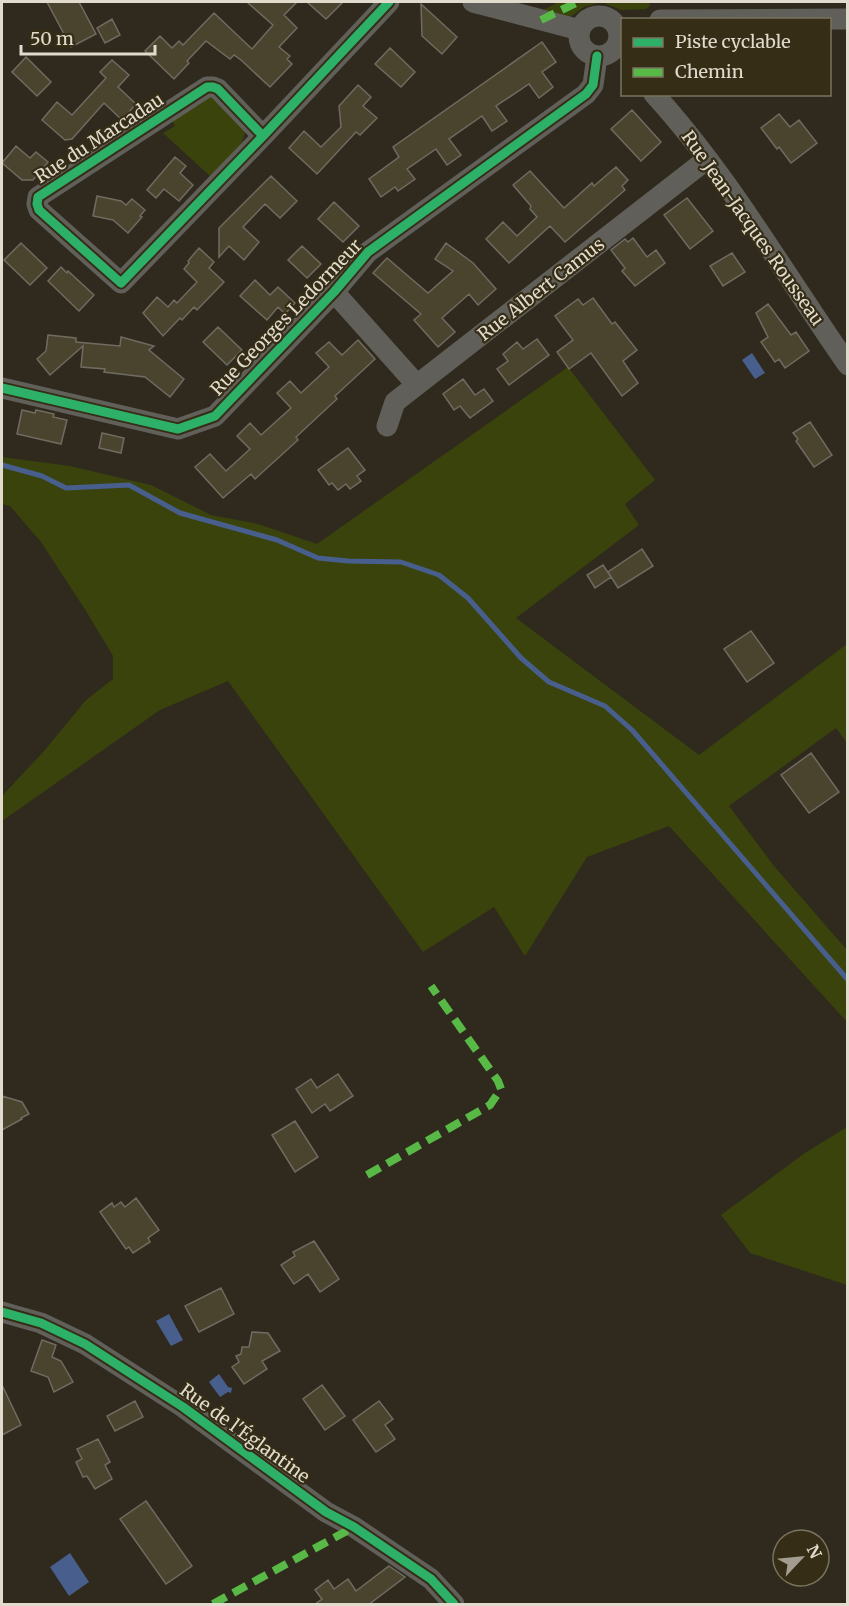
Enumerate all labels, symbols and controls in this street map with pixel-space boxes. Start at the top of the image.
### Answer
scale bar [21,18,154,56]
legend [621,18,831,96]
text: 50 m [30,27,74,50]
text: Piste cyclable [675,30,791,53]
text: Chemin [675,60,744,83]
street label: Rue du Marcadau [30,88,168,188]
street label: Rue Jean-Jacques Rousseau [677,126,829,330]
street label: Rue Albert Camus [473,232,609,346]
street label: Rue Georges Ledormeur [205,234,367,400]
street label: Rue de l'Églantine [175,1378,315,1488]
north arrow [771,1528,831,1588]
text: N [803,1541,826,1562]

